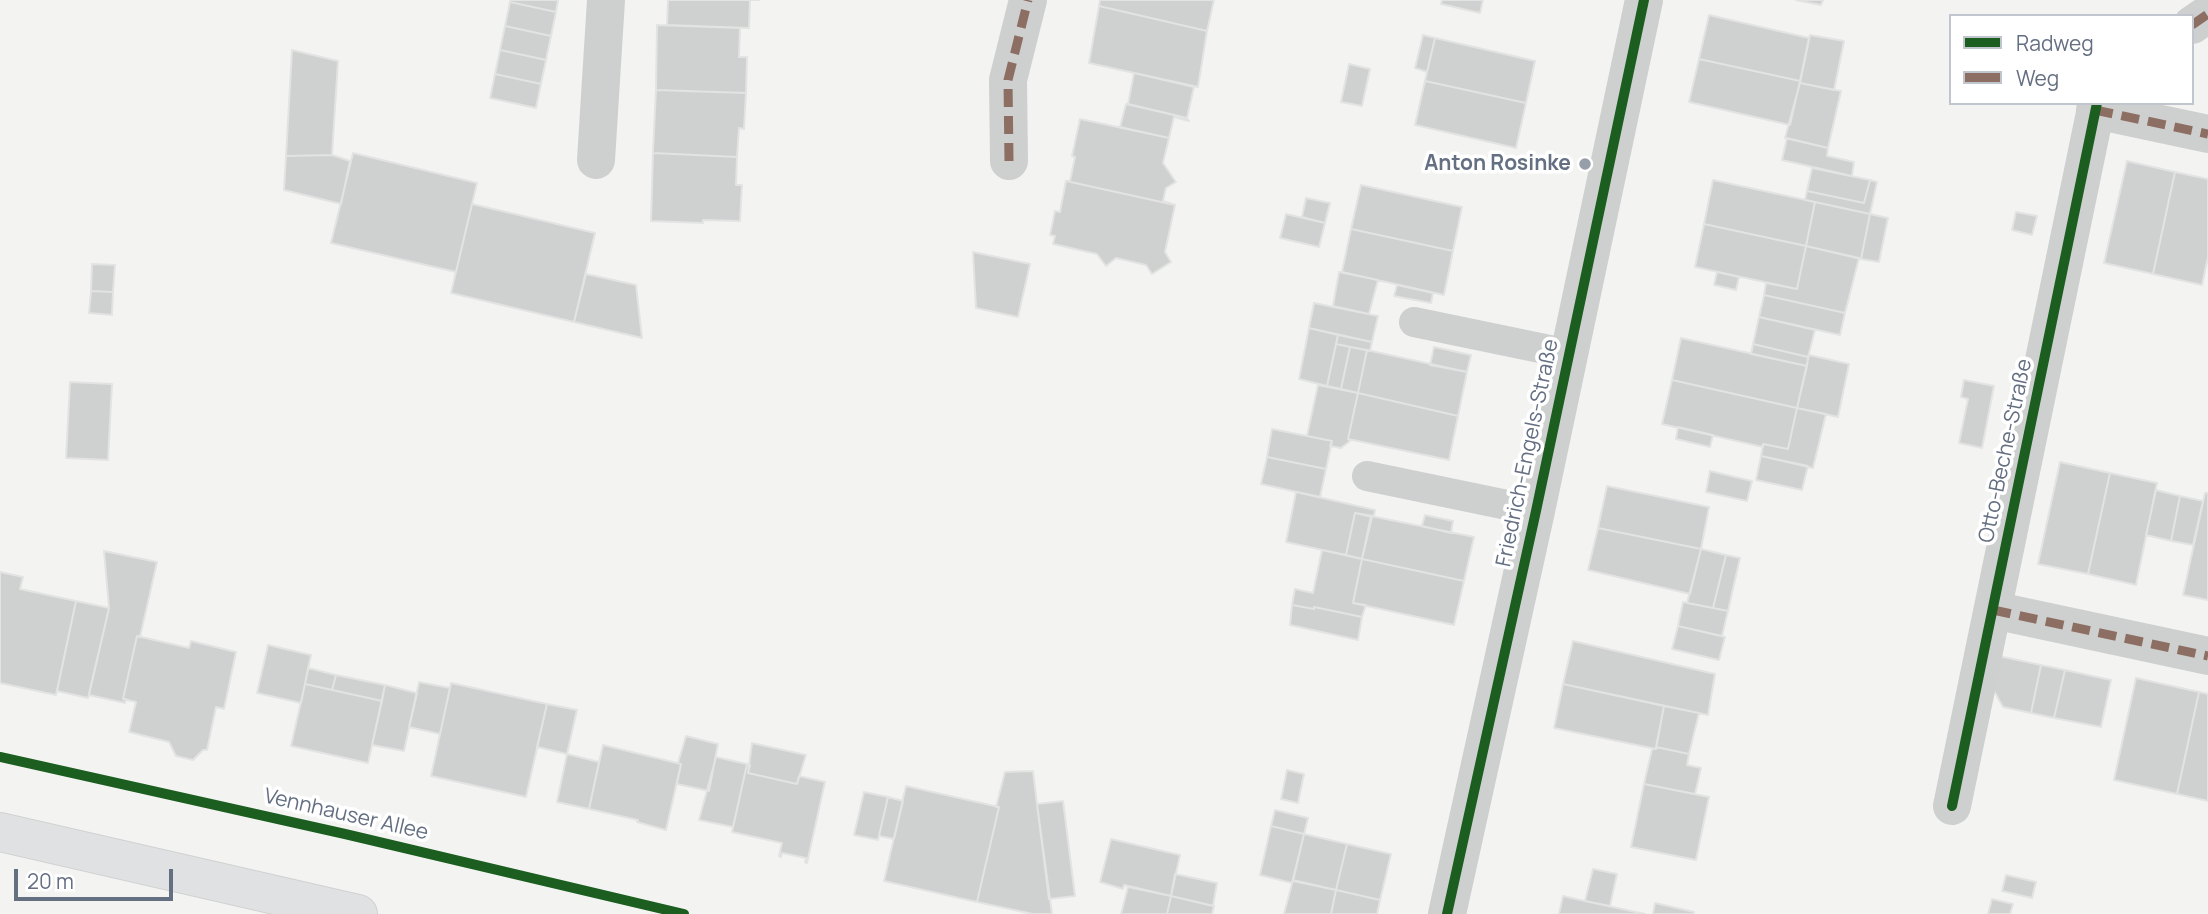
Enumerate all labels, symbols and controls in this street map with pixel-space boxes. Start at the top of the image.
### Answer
legend [1949,14,2194,105]
text: Radweg [2016,29,2094,57]
text: Weg [2016,64,2059,92]
place label: Anton Rosinke [1424,151,1571,177]
marker: Anton Rosinke [1577,156,1593,172]
street label: Friedrich-Engels-Straße [1492,337,1564,569]
street label: Otto-Beche-Straße [1974,357,2038,545]
street label: Vennhauser Allee [261,784,431,846]
scale bar [18,855,177,899]
text: 20 m [27,867,74,895]

